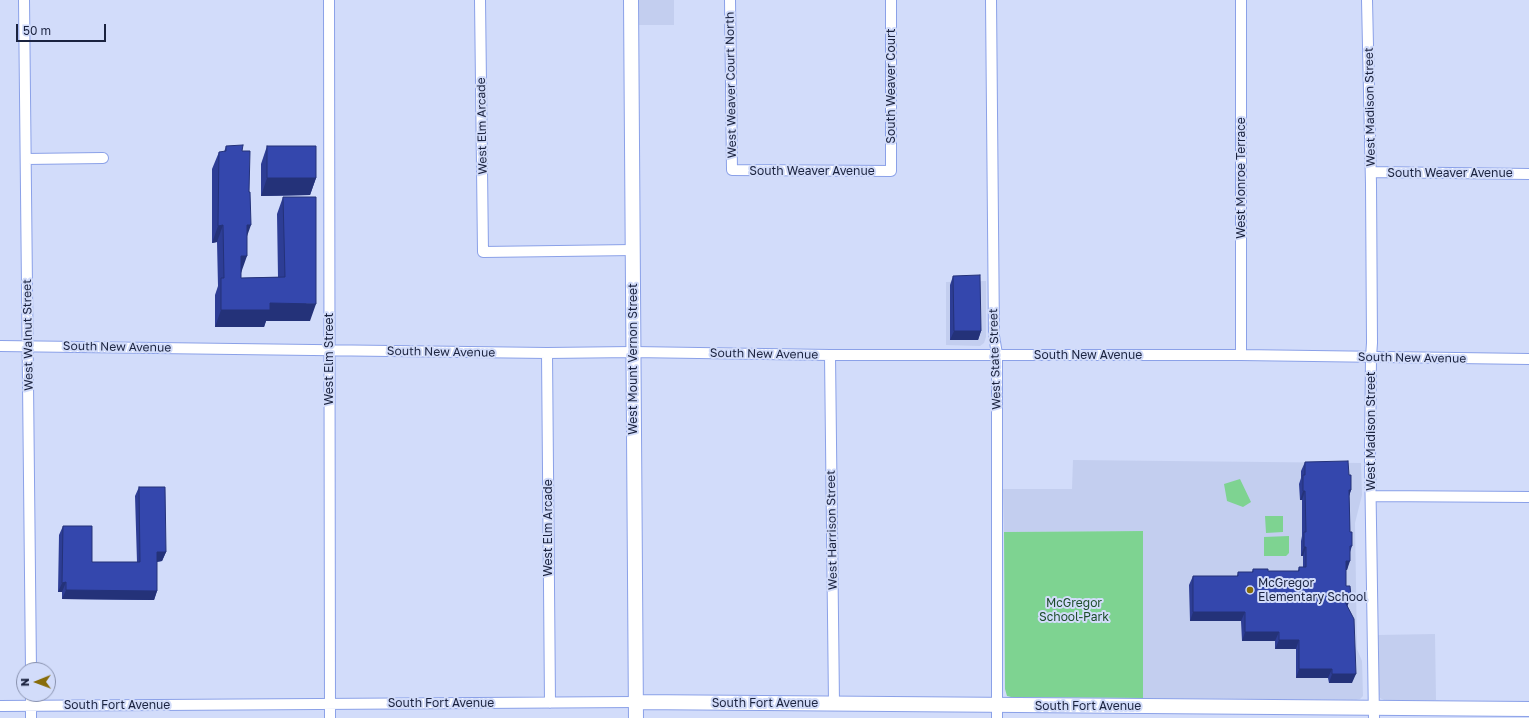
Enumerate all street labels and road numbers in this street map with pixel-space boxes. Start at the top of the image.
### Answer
street label: West Weaver Court North [723,12,739,158]
street label: South Weaver Court [884,28,898,144]
street label: West Madison Street [1362,47,1378,167]
street label: West Elm Arcade [474,77,490,175]
street label: West Monroe Terrace [1234,117,1248,239]
street label: South Weaver Avenue [749,164,875,178]
street label: South Weaver Avenue [1387,166,1513,180]
street label: West Walnut Street [20,279,36,391]
street label: West Mount Vernon Street [626,283,640,435]
street label: West State Street [986,308,1004,410]
street label: West Elm Street [322,313,336,405]
street label: South New Avenue [63,339,171,355]
street label: South New Avenue [387,344,495,360]
street label: South New Avenue [710,346,818,362]
street label: South New Avenue [1034,348,1142,362]
street label: South New Avenue [1358,350,1466,366]
street label: West Madison Street [1364,371,1378,491]
street label: West Harrison Street [824,470,840,590]
street label: West Elm Arcade [541,479,555,577]
street label: South Fort Avenue [388,696,494,710]
street label: South Fort Avenue [712,696,818,710]
street label: South Fort Avenue [64,698,170,712]
street label: South Fort Avenue [1035,699,1141,713]

